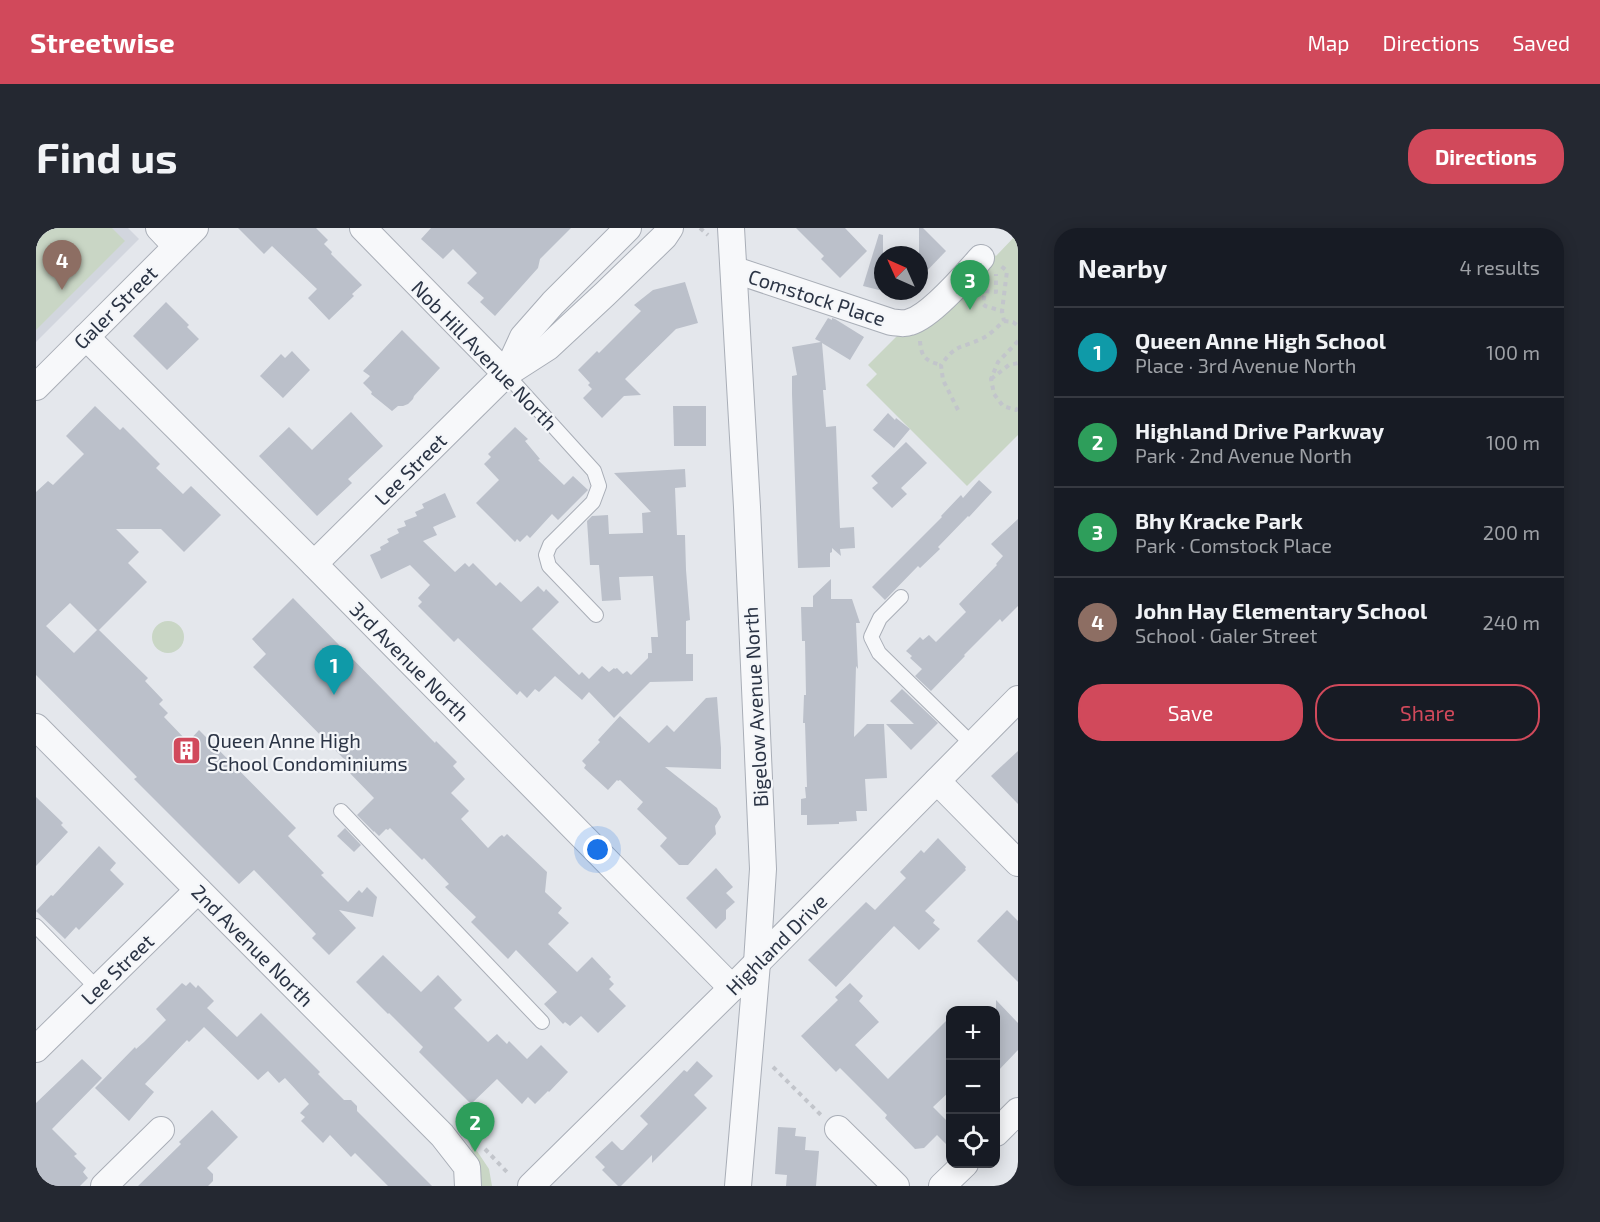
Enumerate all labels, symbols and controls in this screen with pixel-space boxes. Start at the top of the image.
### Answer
text: Streetwise [30,25,175,59]
text: Map [1307,30,1350,55]
text: Directions [1383,30,1479,55]
text: Saved [1512,30,1570,55]
button: Directions [1408,129,1564,184]
text: Find us [36,131,178,181]
pin: 4 [42,241,82,290]
north arrow [874,246,928,300]
text: Nearby [1078,252,1167,283]
text: 4 results [1460,255,1540,279]
street label: Galer Street [68,260,162,354]
pin: 3 [950,260,990,310]
street label: Comstock Place [745,264,889,330]
street label: Nob Hill Avenue North [407,275,563,435]
text: Queen Anne High School [1135,327,1386,353]
text: 1 [1093,340,1102,364]
text: 100 m [1486,340,1540,364]
text: Place · 3rd Avenue North [1135,353,1356,377]
text: Highland Drive Parkway [1135,417,1384,443]
street label: Lee Street [369,428,451,510]
text: 2 [1092,430,1103,454]
text: 100 m [1486,430,1540,454]
text: Park · 2nd Avenue North [1135,443,1352,467]
text: Bhy Kracke Park [1135,507,1303,533]
text: 3 [1092,520,1103,544]
text: 200 m [1483,520,1540,544]
text: Park · Comstock Place [1135,533,1332,557]
street label: 3rd Avenue North [345,596,475,726]
text: John Hay Elementary School [1135,597,1427,623]
street label: Bigelow Avenue North [738,606,772,808]
text: 4 [1091,610,1104,634]
text: 240 m [1482,610,1540,634]
text: School · Galer Street [1135,623,1317,647]
pin: 1 [314,646,354,695]
button: Save [1078,684,1303,741]
button: Share [1315,684,1540,741]
place label: Queen Anne High School Condominiums [207,728,408,775]
building icon: Queen Anne High School Condominiums [170,735,202,767]
your location [583,835,612,864]
street label: 2nd Avenue North [187,879,319,1011]
street label: Highland Drive [720,888,832,1000]
street label: Lee Street [76,928,159,1010]
map controls [946,1006,1000,1168]
button: + [946,1006,1000,1060]
button: − [946,1060,1000,1114]
pin: 2 [456,1102,494,1152]
button: locate [946,1114,1000,1168]

